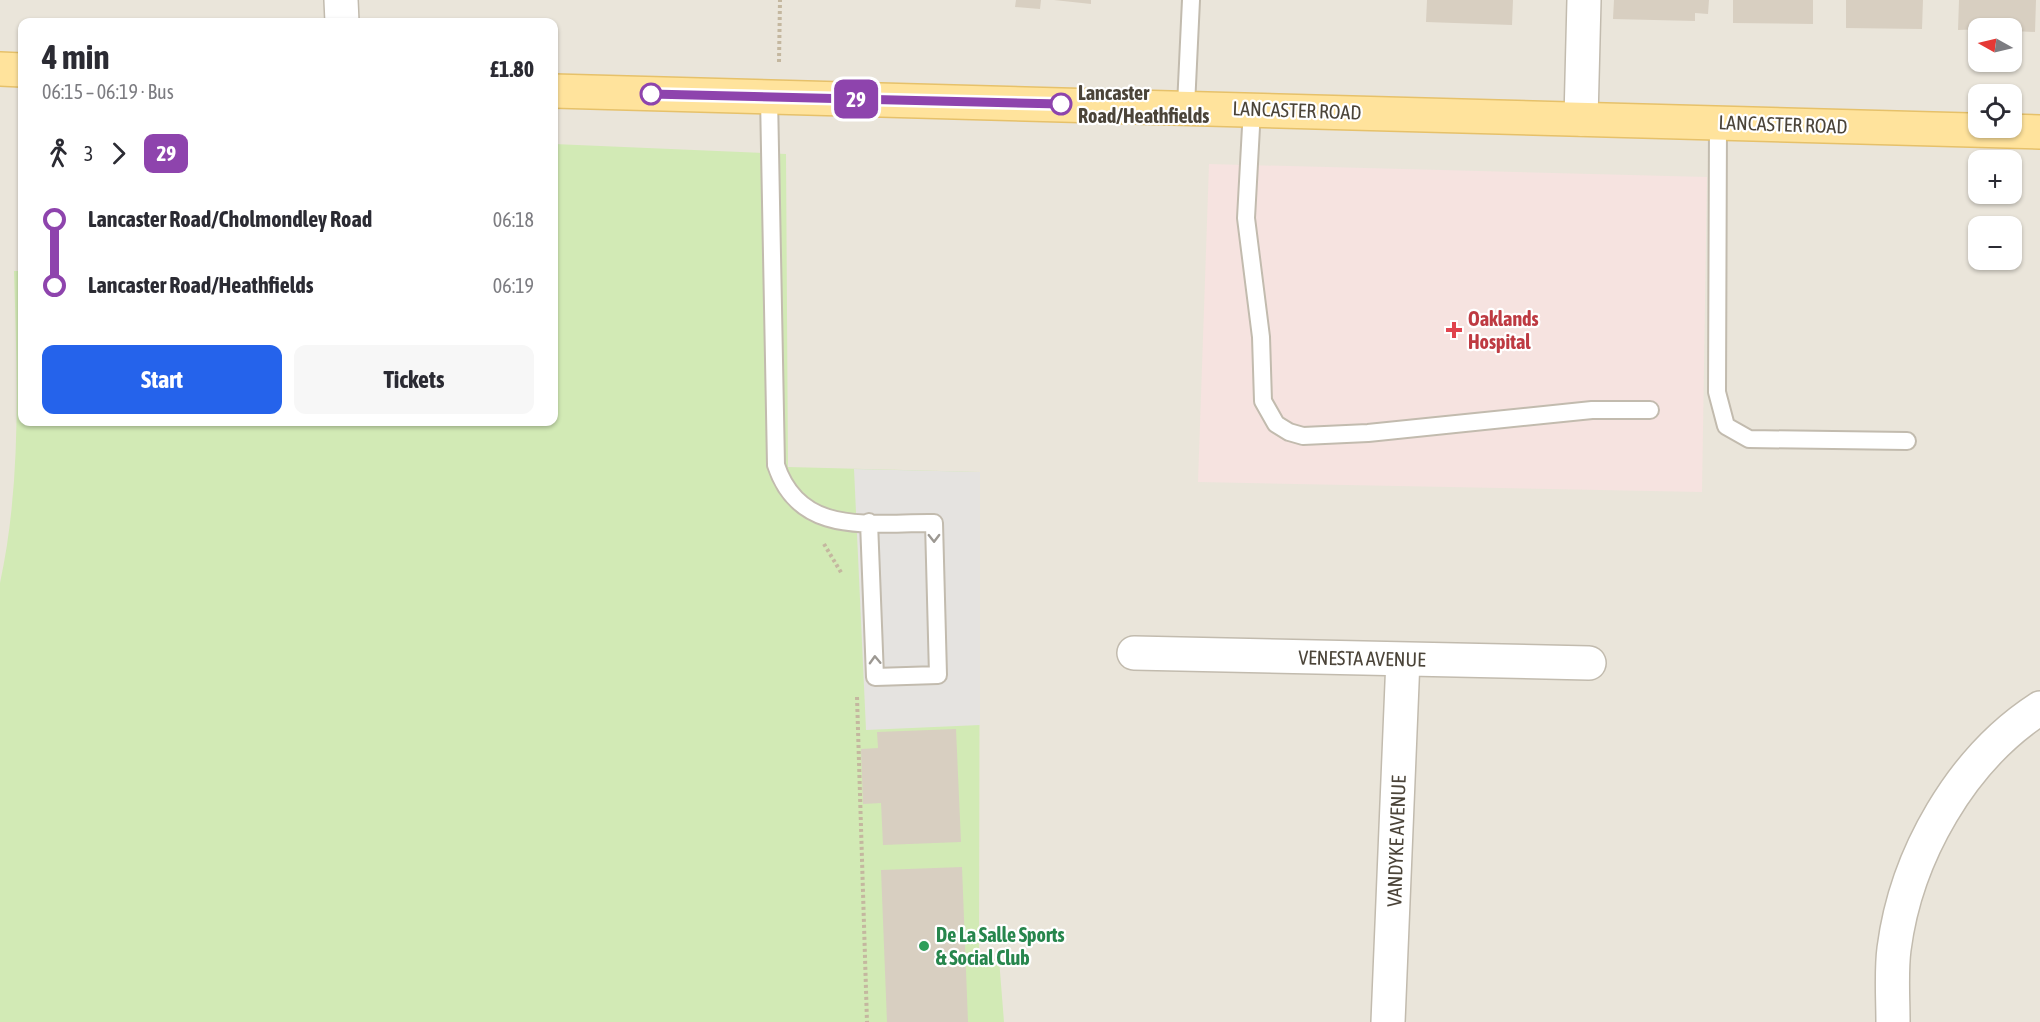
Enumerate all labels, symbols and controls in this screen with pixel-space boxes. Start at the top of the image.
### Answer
north arrow [1968,18,2022,72]
map controls [1968,18,2022,270]
text: 4 min [42,38,109,76]
text: £1.80 [490,56,534,82]
text: 06:15 – 06:19 · Bus [42,80,174,103]
line badge: 29 [829,80,883,118]
place label: Lancaster Road/Heathfields [1078,81,1209,127]
unlabelled marker [640,83,662,105]
button: locate [1968,84,2022,138]
text: 29 [846,87,866,111]
marker: Lancaster Road/Heathfields [1050,93,1072,115]
street label: LANCASTER ROAD [1232,96,1362,124]
street label: LANCASTER ROAD [1718,110,1848,138]
icon: walk [42,137,75,170]
icon: forward [102,137,135,170]
text: 29 [156,141,176,165]
text: 3 [84,142,93,165]
button: + [1968,150,2022,204]
text: Lancaster Road/Cholmondley Road [88,206,372,232]
text: 06:18 [493,208,534,231]
button: − [1968,216,2022,270]
text: Lancaster Road/Heathfields [88,272,314,298]
text: 06:19 [493,274,534,297]
place label: Oaklands Hospital [1468,307,1539,353]
marker: Oaklands Hospital [1445,321,1463,339]
button: Start [42,345,282,414]
button: Tickets [294,345,534,414]
one-way arrow [928,533,941,542]
street label: VENESTA AVENUE [1298,645,1426,671]
one-way arrow [868,656,881,665]
street label: VANDYKE AVENUE [1382,774,1410,907]
place label: De La Salle Sports & Social Club [936,923,1065,969]
marker: De La Salle Sports & Social Club [917,939,931,953]

